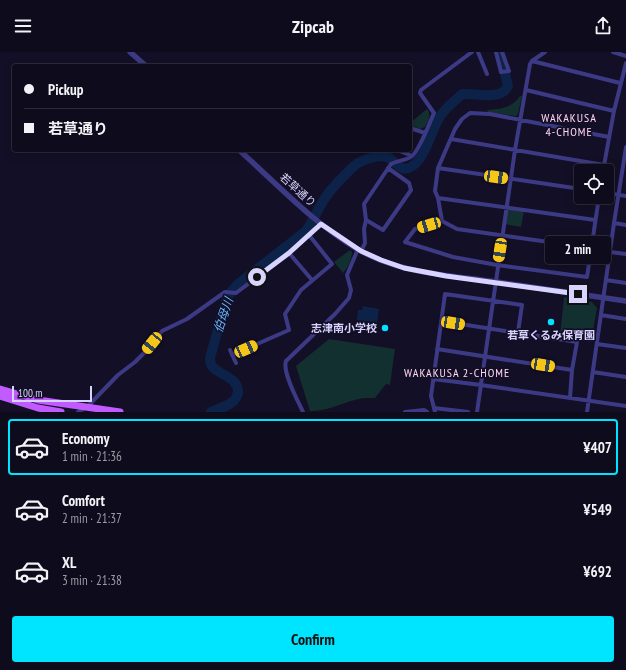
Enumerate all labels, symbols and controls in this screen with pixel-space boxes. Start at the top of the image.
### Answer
icon: menu [12,15,34,37]
text: Zipcab [292,15,334,38]
icon: share [592,15,614,37]
text: Pickup [48,80,83,99]
district label: WAKAKUSA 4-CHOME [541,110,597,139]
text: 若草通り [48,119,108,138]
map controls [574,164,614,204]
button: locate [574,164,614,204]
car [483,169,509,185]
street label: 若草通り [277,170,319,210]
car [416,216,442,234]
callout: 2 min [545,236,611,264]
car [492,237,508,263]
text: 2 min [565,241,591,258]
route start [248,268,266,286]
route end [569,285,587,303]
water label: 伯母川 [210,294,237,334]
car [440,315,466,331]
marker: 若草くるみ保育園 [546,317,556,327]
place label: 志津南小学校 [311,321,377,335]
marker: 志津南小学校 [380,323,390,333]
place label: 若草くるみ保育園 [507,328,595,342]
car [140,330,164,356]
car [233,339,259,359]
car [530,357,556,373]
district label: WAKAKUSA 2-CHOME [404,365,510,380]
scale bar [12,384,92,403]
text: 100 m [18,386,42,400]
icon: car [14,429,50,465]
text: Economy [62,429,110,448]
text: ¥407 [583,438,612,457]
text: 1 min · 21:36 [62,448,122,465]
icon: car [14,491,50,527]
text: Comfort [62,491,105,510]
text: ¥549 [583,500,612,519]
text: 2 min · 21:37 [62,510,122,527]
icon: car [14,553,50,589]
text: XL [62,553,76,572]
text: ¥692 [583,562,612,581]
text: 3 min · 21:38 [62,572,122,589]
button: Confirm [12,616,614,662]

